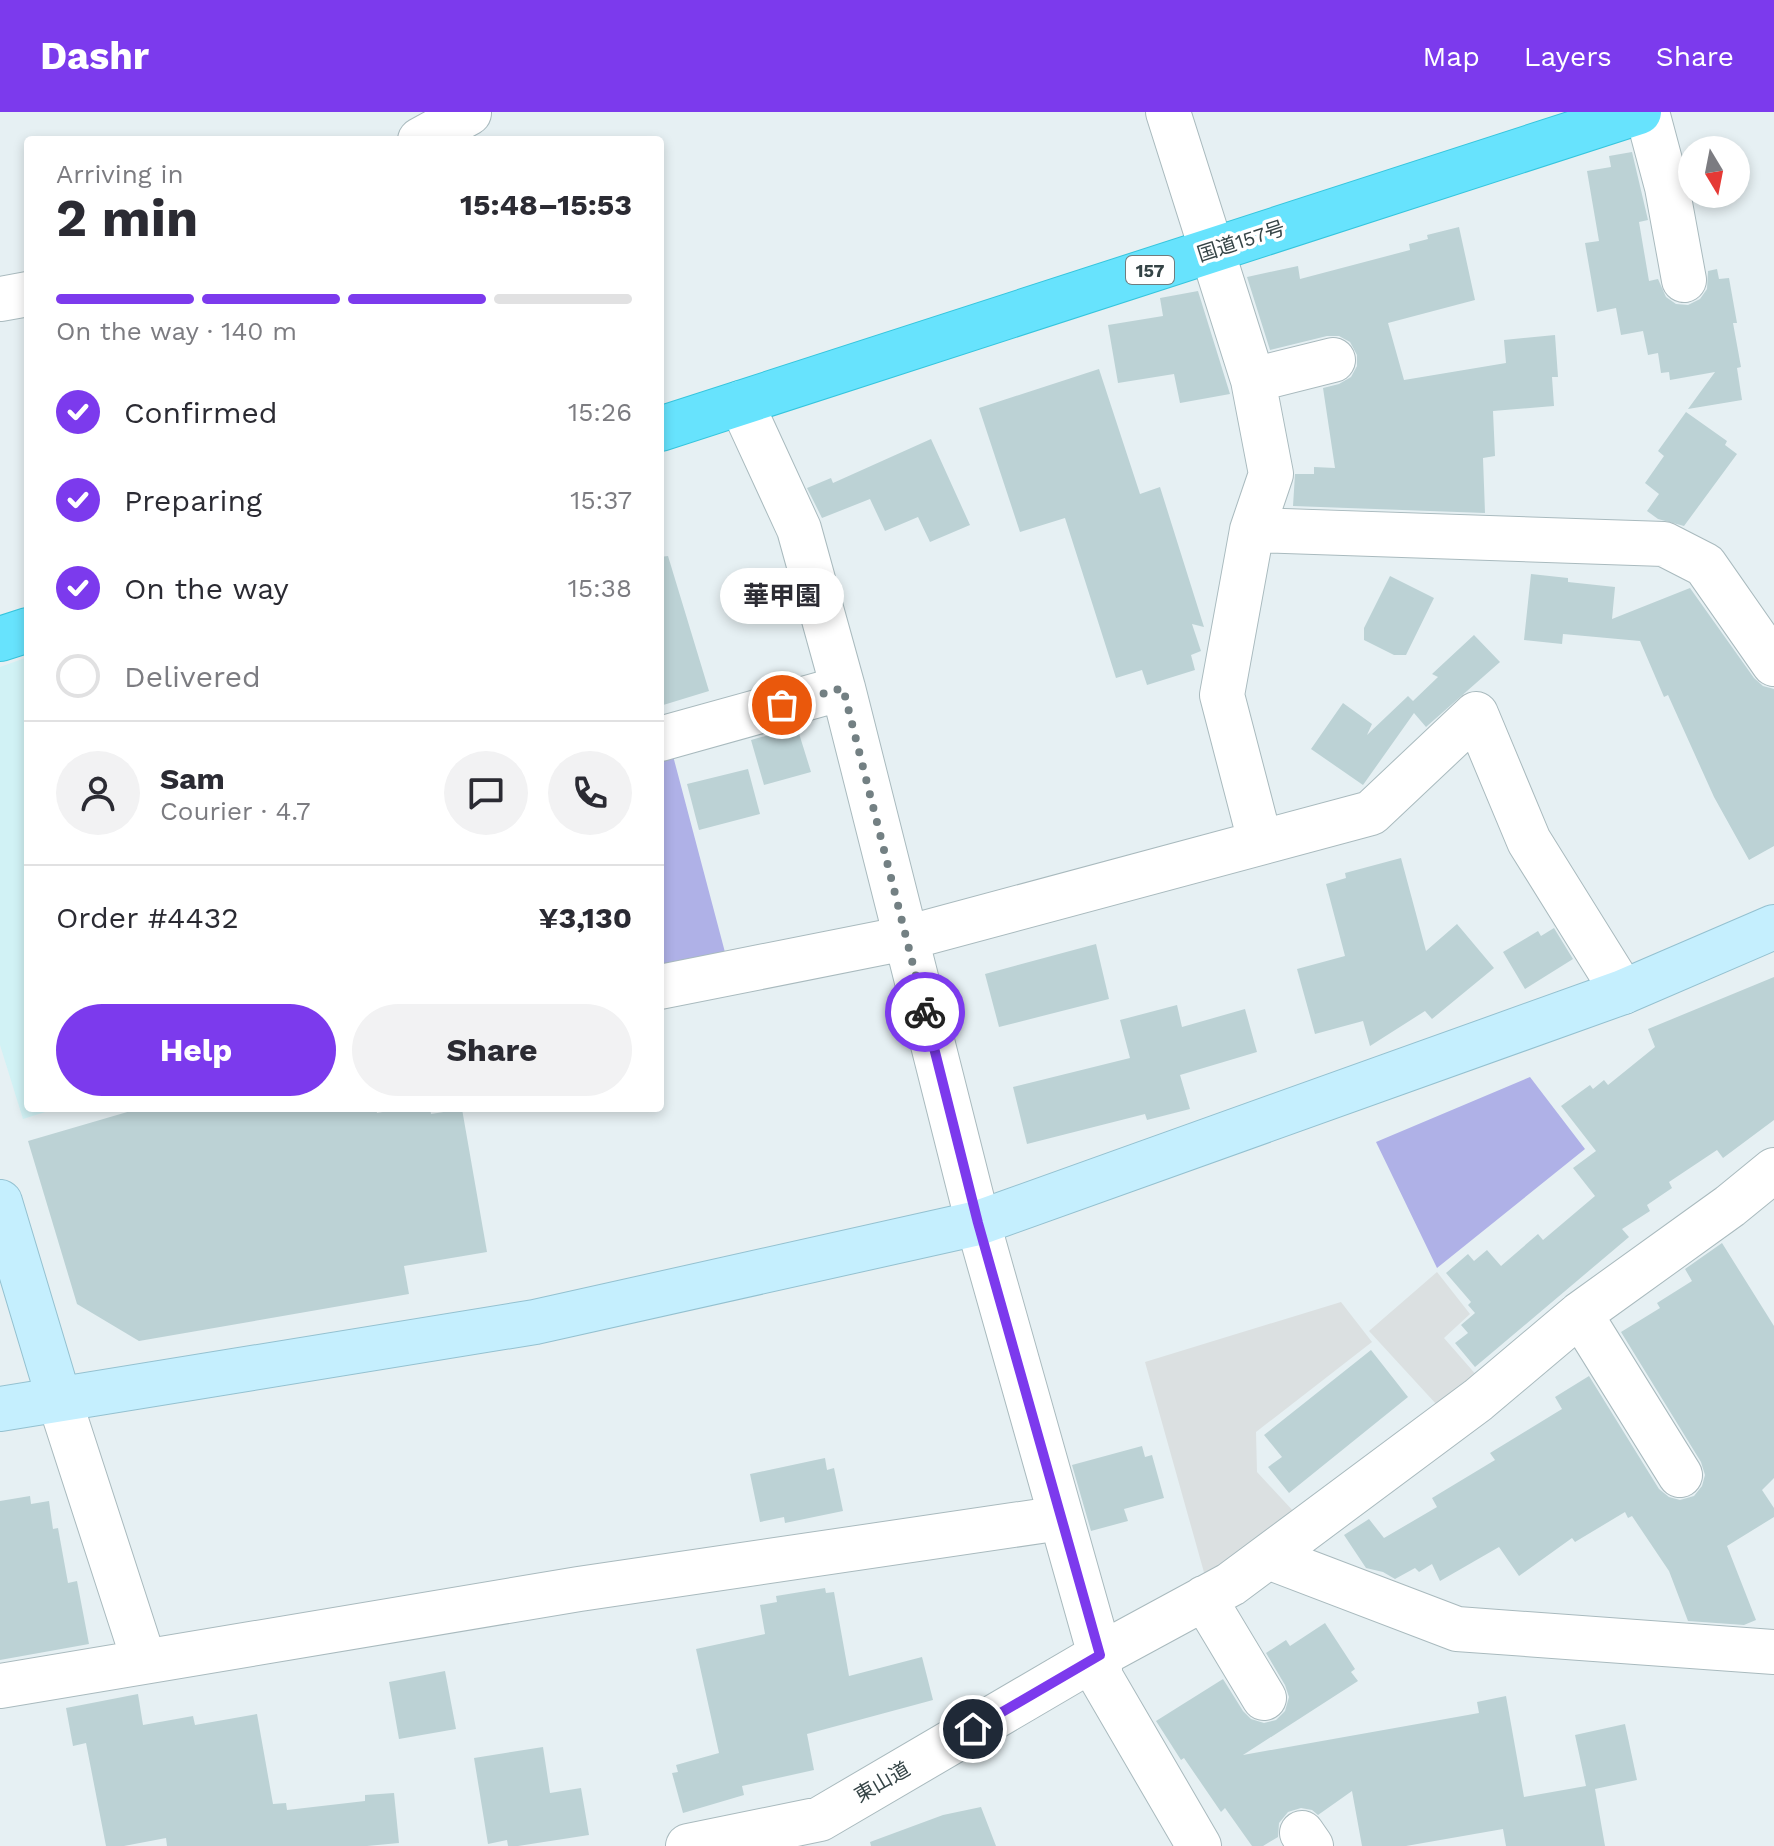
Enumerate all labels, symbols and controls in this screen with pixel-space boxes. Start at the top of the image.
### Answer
text: Dashr [40,34,149,78]
text: Map [1423,40,1480,73]
text: Layers [1524,40,1612,73]
text: Share [1656,40,1734,73]
north arrow [1678,136,1750,208]
map controls [1678,136,1750,208]
text: Arriving in [56,159,184,189]
text: 15:48–15:53 [460,187,632,222]
text: 2 min [56,188,198,249]
street label: 国道157号 [1194,216,1288,266]
road number: 157 [1126,256,1174,284]
text: On the way · 140 m [56,316,297,346]
icon: check [56,390,100,434]
text: Confirmed [124,395,278,430]
text: 15:26 [568,397,632,427]
icon: check [56,478,100,522]
text: Preparing [124,483,262,518]
text: 15:37 [570,485,632,515]
icon: check [56,566,100,610]
callout: 華甲園 [720,569,844,625]
text: On the way [124,571,289,606]
text: 15:38 [568,573,632,603]
text: 華甲園 [743,581,821,611]
text: Delivered [124,659,261,694]
pin [748,671,816,739]
icon: bag [760,683,804,727]
button: person [56,751,140,835]
button: chat [444,751,528,835]
button: phone [548,751,632,835]
text: Sam [160,761,225,796]
text: Courier · 4.7 [160,796,310,826]
text: Order #4432 [56,900,239,935]
text: ¥3,130 [539,900,632,935]
courier [885,972,965,1052]
icon: bike [903,990,947,1034]
button: Help [56,1004,336,1096]
button: Share [352,1004,632,1096]
pin [939,1695,1007,1763]
icon: home [951,1707,995,1751]
street label: 東山道 [850,1757,914,1807]

